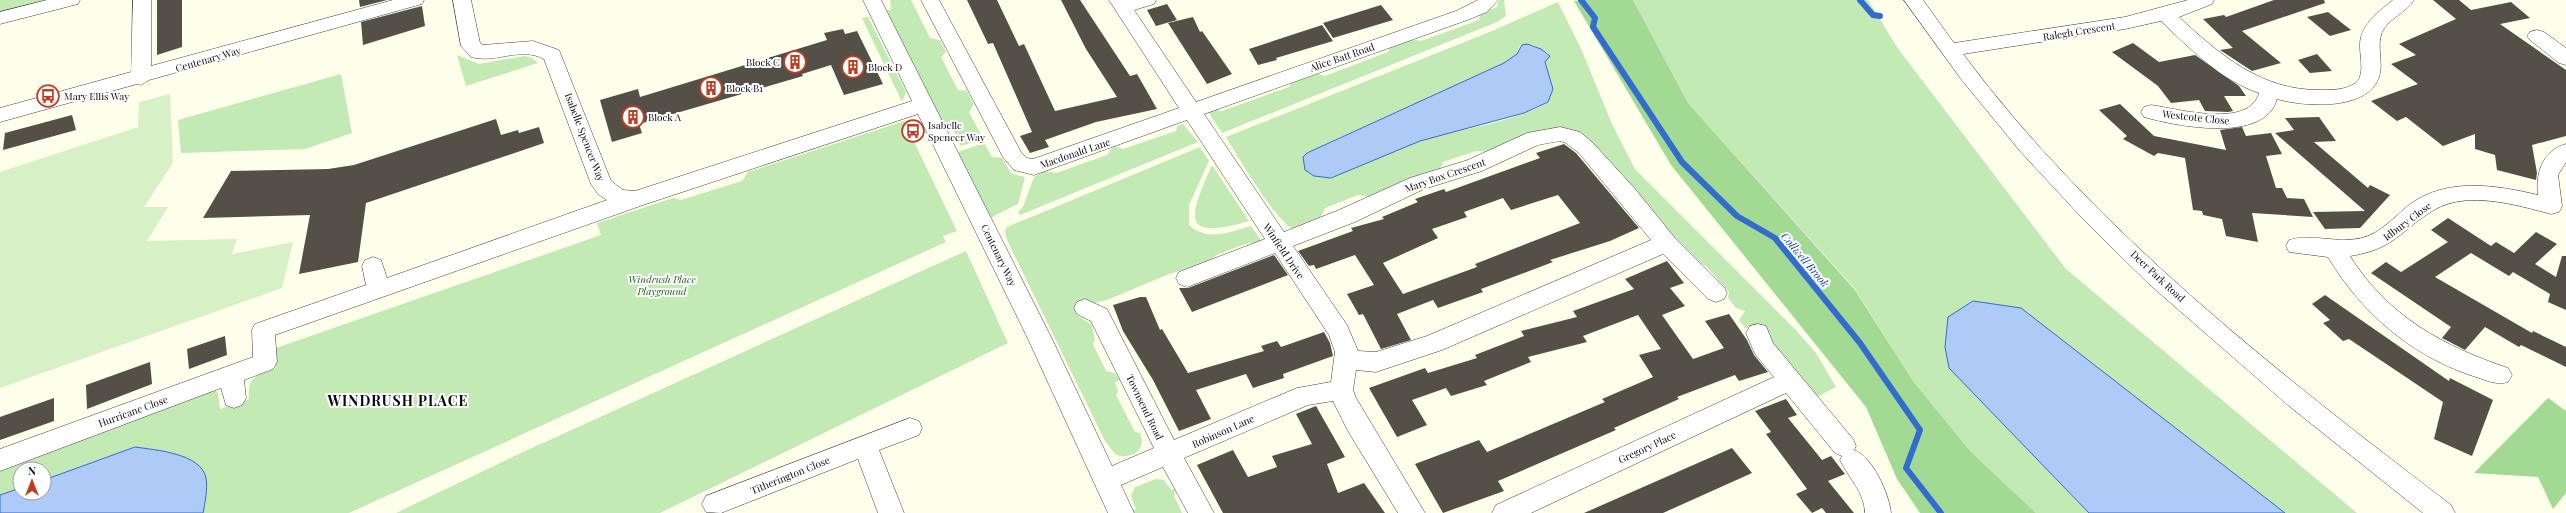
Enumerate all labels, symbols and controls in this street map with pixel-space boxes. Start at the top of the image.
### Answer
street label: Ralegh Crescent [2042,18,2117,44]
street label: Alice Batt Road [1307,39,1376,75]
street label: Centenary Way [174,43,242,75]
building icon: Block C [782,49,808,75]
building icon: Block D [840,54,866,80]
place label: Block C [746,55,780,69]
place label: Block D [868,60,902,74]
building icon: Block B1 [698,75,724,101]
place label: Block B1 [726,81,763,95]
bus stop icon: Mary Ellis Way [35,83,61,109]
place label: Mary Ellis Way [64,89,129,103]
street label: Isabelle Spencer Way [562,91,608,183]
building icon: Block A [620,104,646,130]
street label: Westcote Close [2161,106,2230,127]
place label: Block A [648,110,682,124]
bus stop icon: Isabelle Spencer Way [900,118,926,144]
place label: Isabelle Spencer Way [928,118,985,144]
street label: Macdonald Lane [1038,134,1112,172]
street label: Mary Box Crescent [1403,154,1488,195]
street label: Idbury Close [2380,198,2434,244]
street label: Winfield Drive [1260,220,1308,282]
street label: Centenary Way [978,222,1020,288]
water label: Collwell Brook [1778,229,1833,291]
street label: Deer Park Road [2128,247,2188,305]
park label: Windrush Place Playground [628,272,696,298]
street label: Townsend Road [1123,372,1167,442]
district label: WINDRUSH PLACE [327,391,469,410]
street label: Hurricane Close [96,392,170,430]
street label: Robinson Lane [1190,411,1256,451]
street label: Gregory Place [1616,428,1678,466]
street label: Titherington Close [748,453,832,497]
north arrow [12,461,52,501]
text: N [28,463,36,478]

